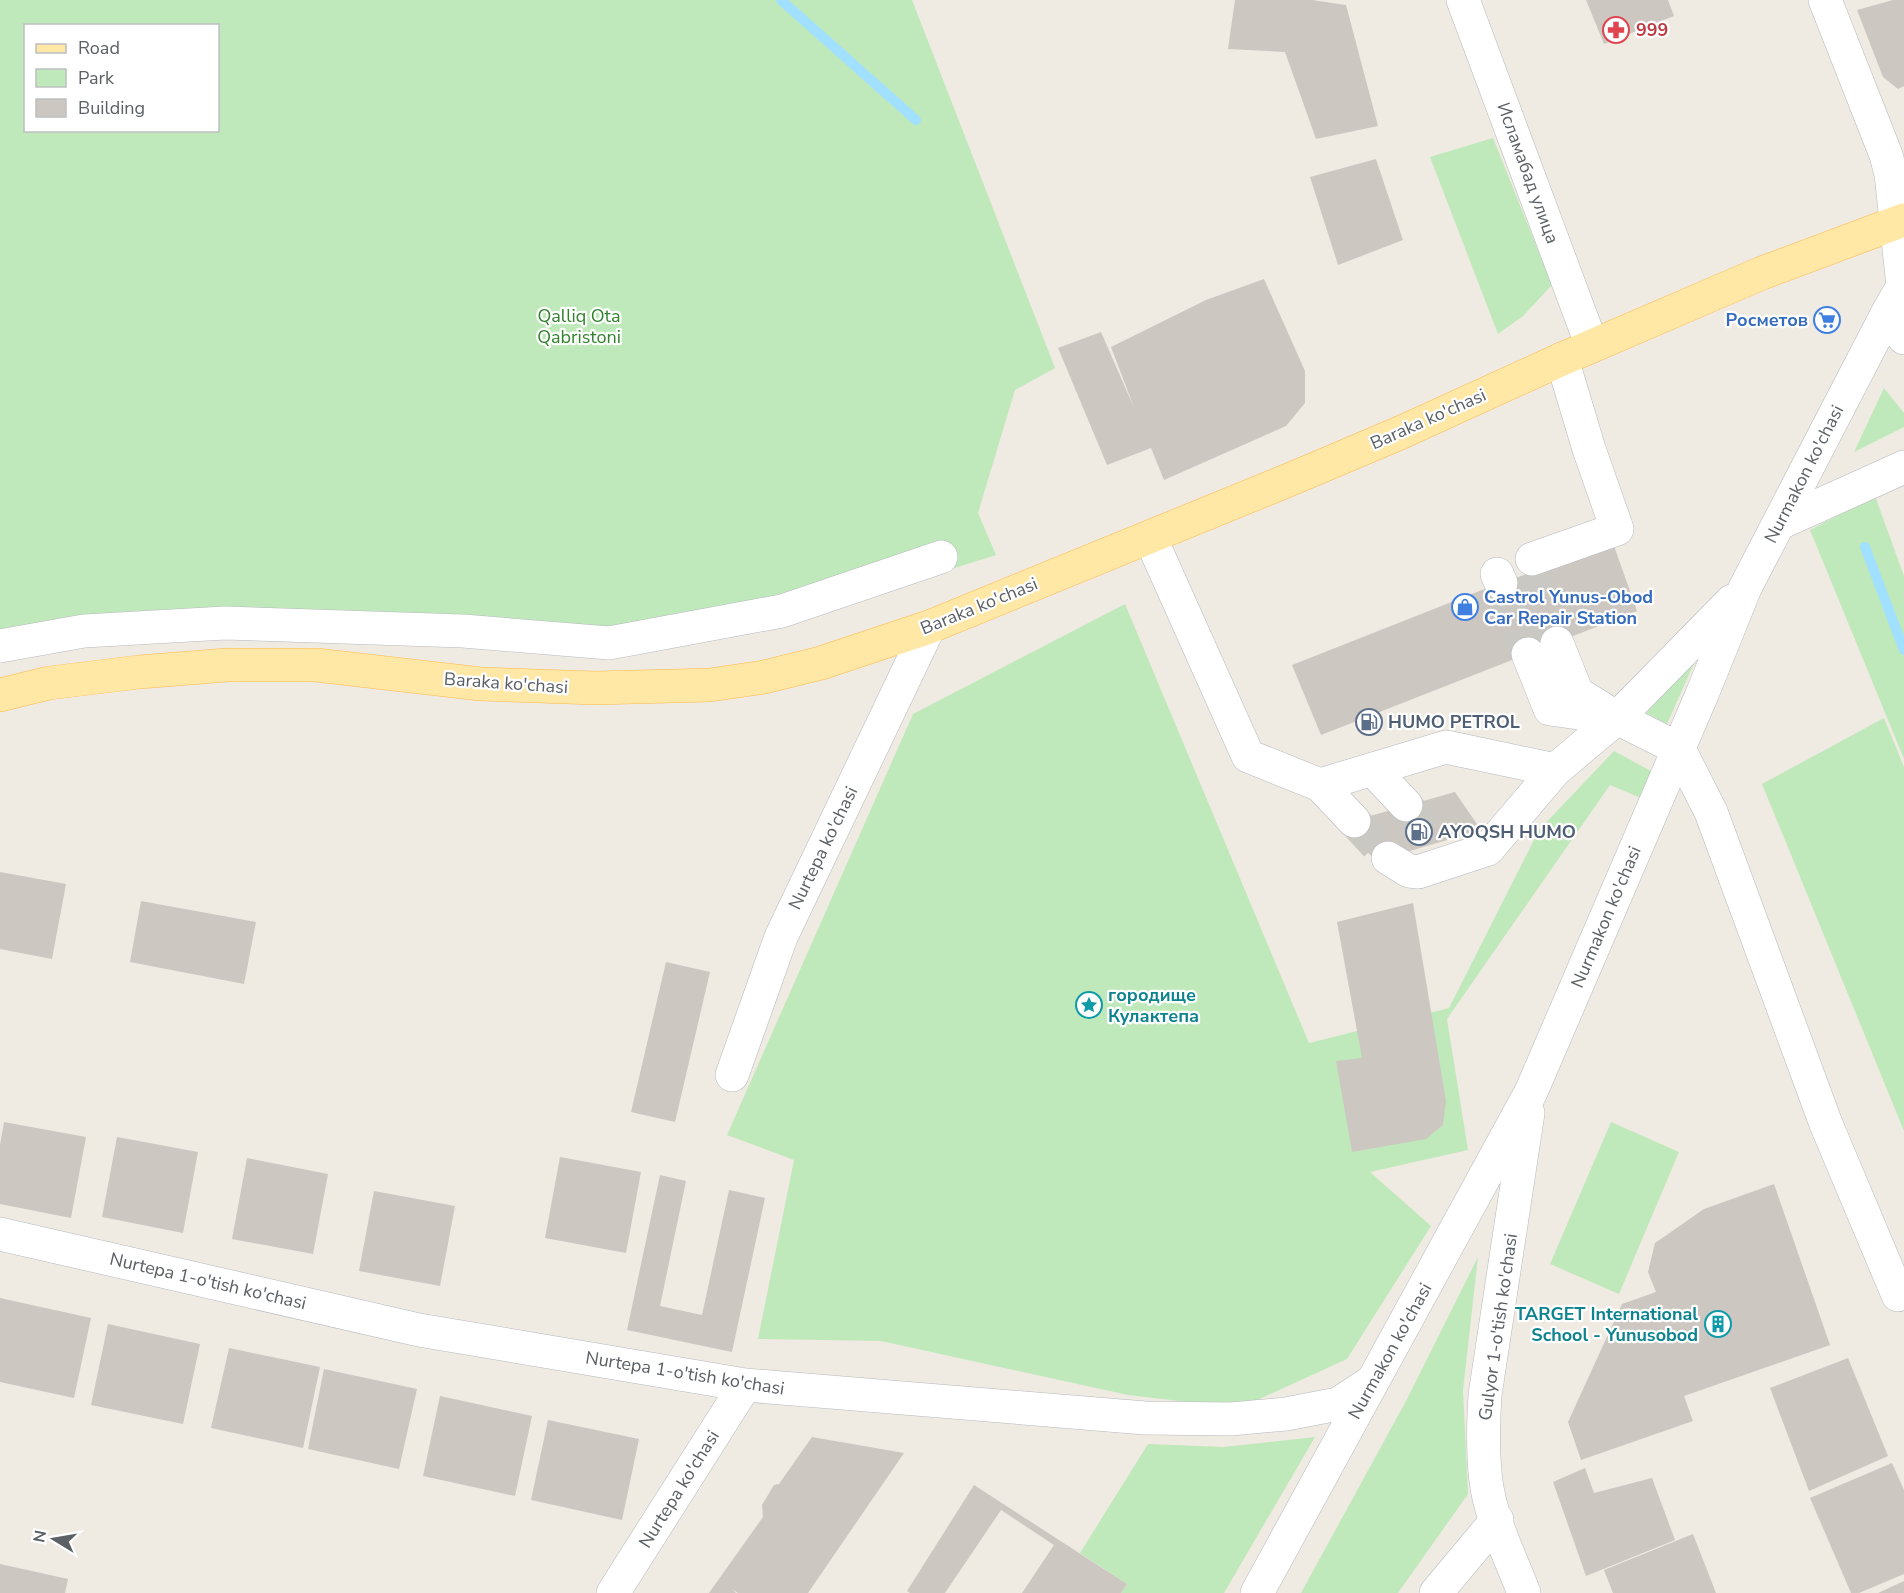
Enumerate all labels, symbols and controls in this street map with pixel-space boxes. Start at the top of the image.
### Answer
pharmacy icon: 999 [1601,15,1631,45]
place label: 999 [1636,18,1668,42]
legend [24,24,219,132]
text: Road [78,36,120,60]
text: Park [78,66,115,90]
text: Building [78,96,145,120]
street label: Исламабад улица [1491,99,1565,247]
park label: Qalliq Ota Qabristoni [537,304,621,349]
supermarket icon: Росметов [1812,305,1842,335]
place label: Росметов [1726,308,1808,332]
street label: Baraka ko'chasi [1366,383,1490,455]
street label: Nurmakon ko'chasi [1759,401,1849,547]
street label: Baraka ko'chasi [917,572,1041,640]
place label: Castrol Yunus-Obod Car Repair Station [1484,585,1653,630]
shop icon: Castrol Yunus-Obod Car Repair Station [1450,592,1480,622]
street label: Baraka ko'chasi [443,667,569,699]
fuel station icon: HUMO PETROL [1354,707,1384,737]
place label: HUMO PETROL [1388,710,1520,734]
street label: Nurtepa ko'chasi [783,782,863,914]
fuel station icon: AYOQSH HUMO [1404,817,1434,847]
place label: AYOQSH HUMO [1438,820,1576,844]
street label: Nurmakon ko'chasi [1565,842,1647,992]
place label: городище Кулактепа [1108,983,1199,1028]
place icon: городище Кулактепа [1074,990,1104,1020]
street label: Gulyor 1-o'tish ko'chasi [1473,1232,1523,1422]
street label: Nurtepa 1-o'tish ko'chasi [107,1247,309,1315]
street label: Nurmakon ko'chasi [1343,1279,1437,1423]
place label: TARGET International School - Yunusobod [1515,1302,1698,1347]
building icon: TARGET International School - Yunusobod [1703,1309,1733,1339]
street label: Nurtepa 1-o'tish ko'chasi [584,1345,786,1401]
street label: Nurtepa ko'chasi [633,1426,725,1552]
north arrow [24,1509,84,1569]
text: N [28,1528,52,1544]

